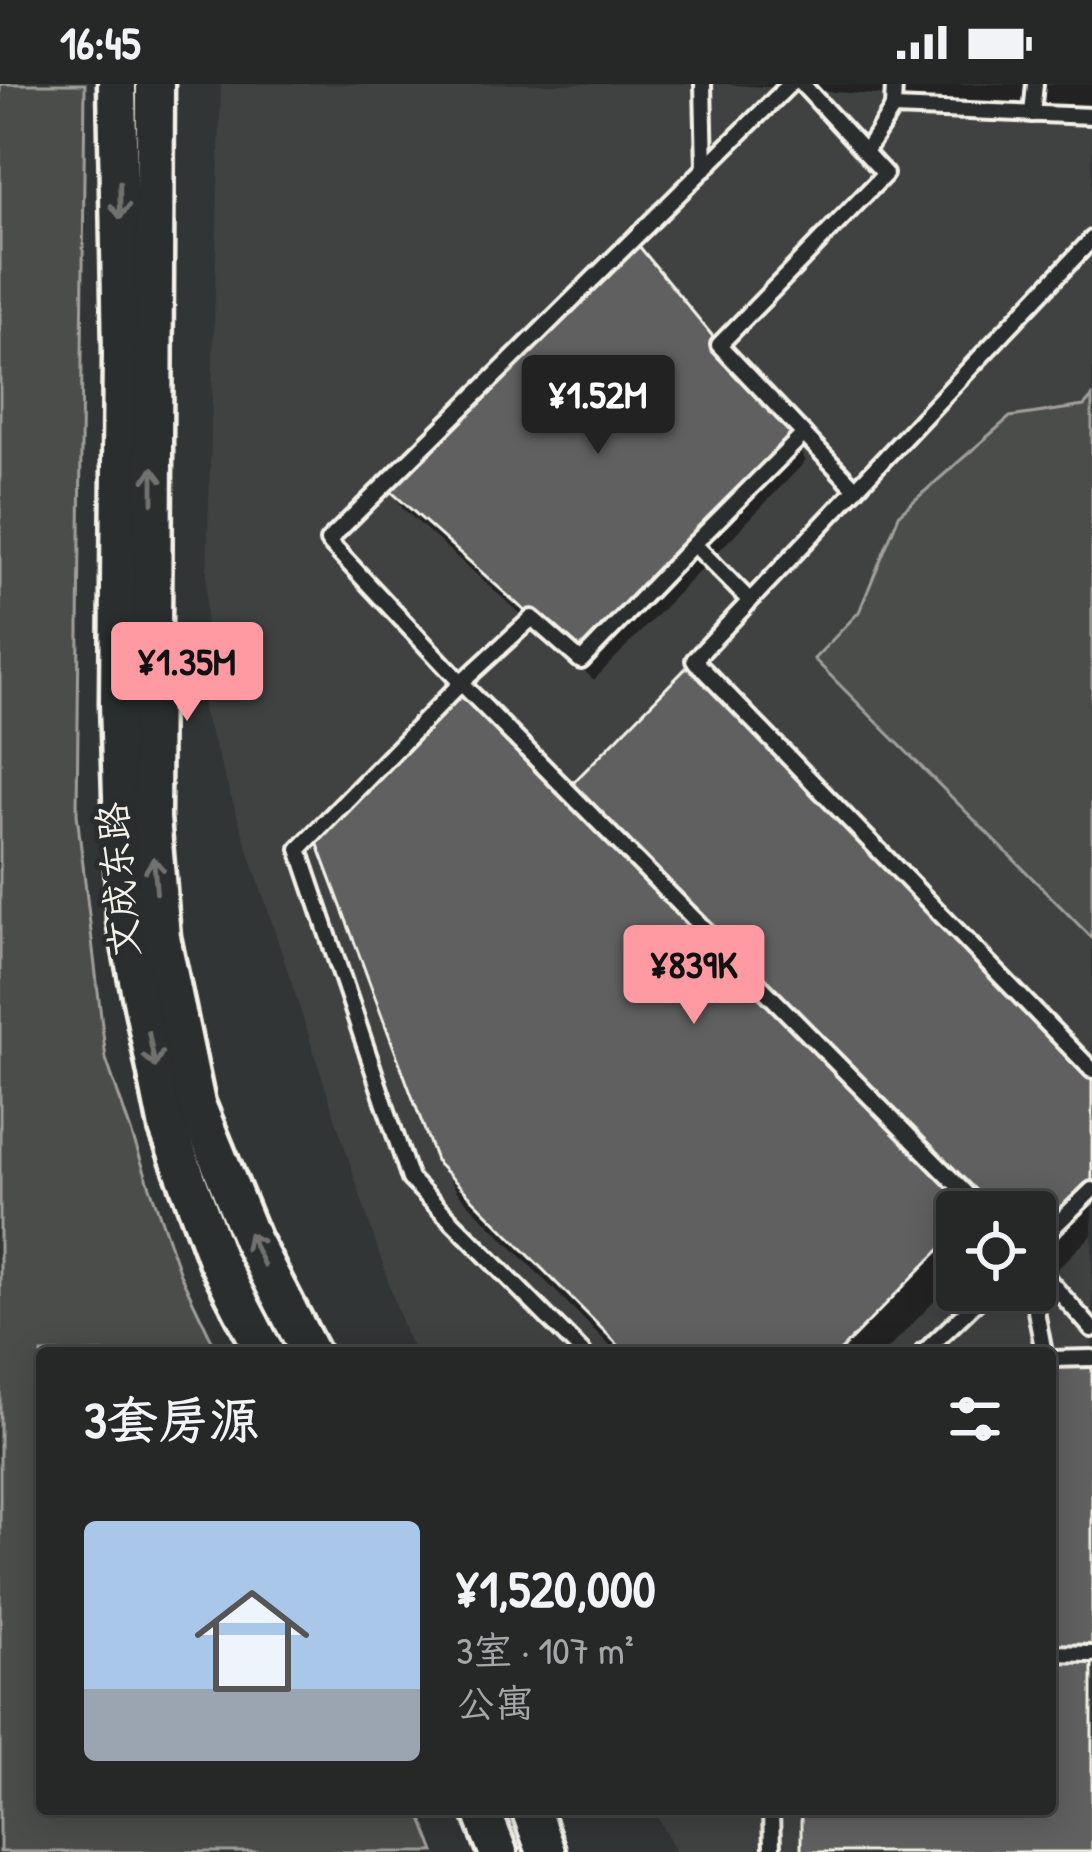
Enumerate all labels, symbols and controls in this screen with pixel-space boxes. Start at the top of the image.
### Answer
text: 16:45 [60,12,141,73]
one-way arrow [108,181,131,220]
pin: ¥1.52M [500,355,696,457]
text: ¥1.52M [549,367,647,420]
one-way arrow [142,466,164,505]
pin: ¥1.35M [89,622,285,724]
text: ¥1.35M [138,634,236,687]
street label: 文成东路 [84,800,151,960]
one-way arrow [144,856,167,895]
pin: ¥839K [610,925,778,1027]
text: ¥839K [650,937,738,990]
one-way arrow [142,1030,164,1069]
map controls [936,1191,1056,1311]
button: locate [936,1191,1056,1311]
one-way arrow [244,1232,266,1268]
text: 3套房源 [84,1385,260,1454]
icon: filters [942,1386,1008,1452]
text: ¥1,520,000 [456,1554,656,1623]
icon: home [180,1569,324,1713]
text: 3室 · 107 m² [456,1623,634,1676]
text: 公寓 [456,1676,534,1729]

